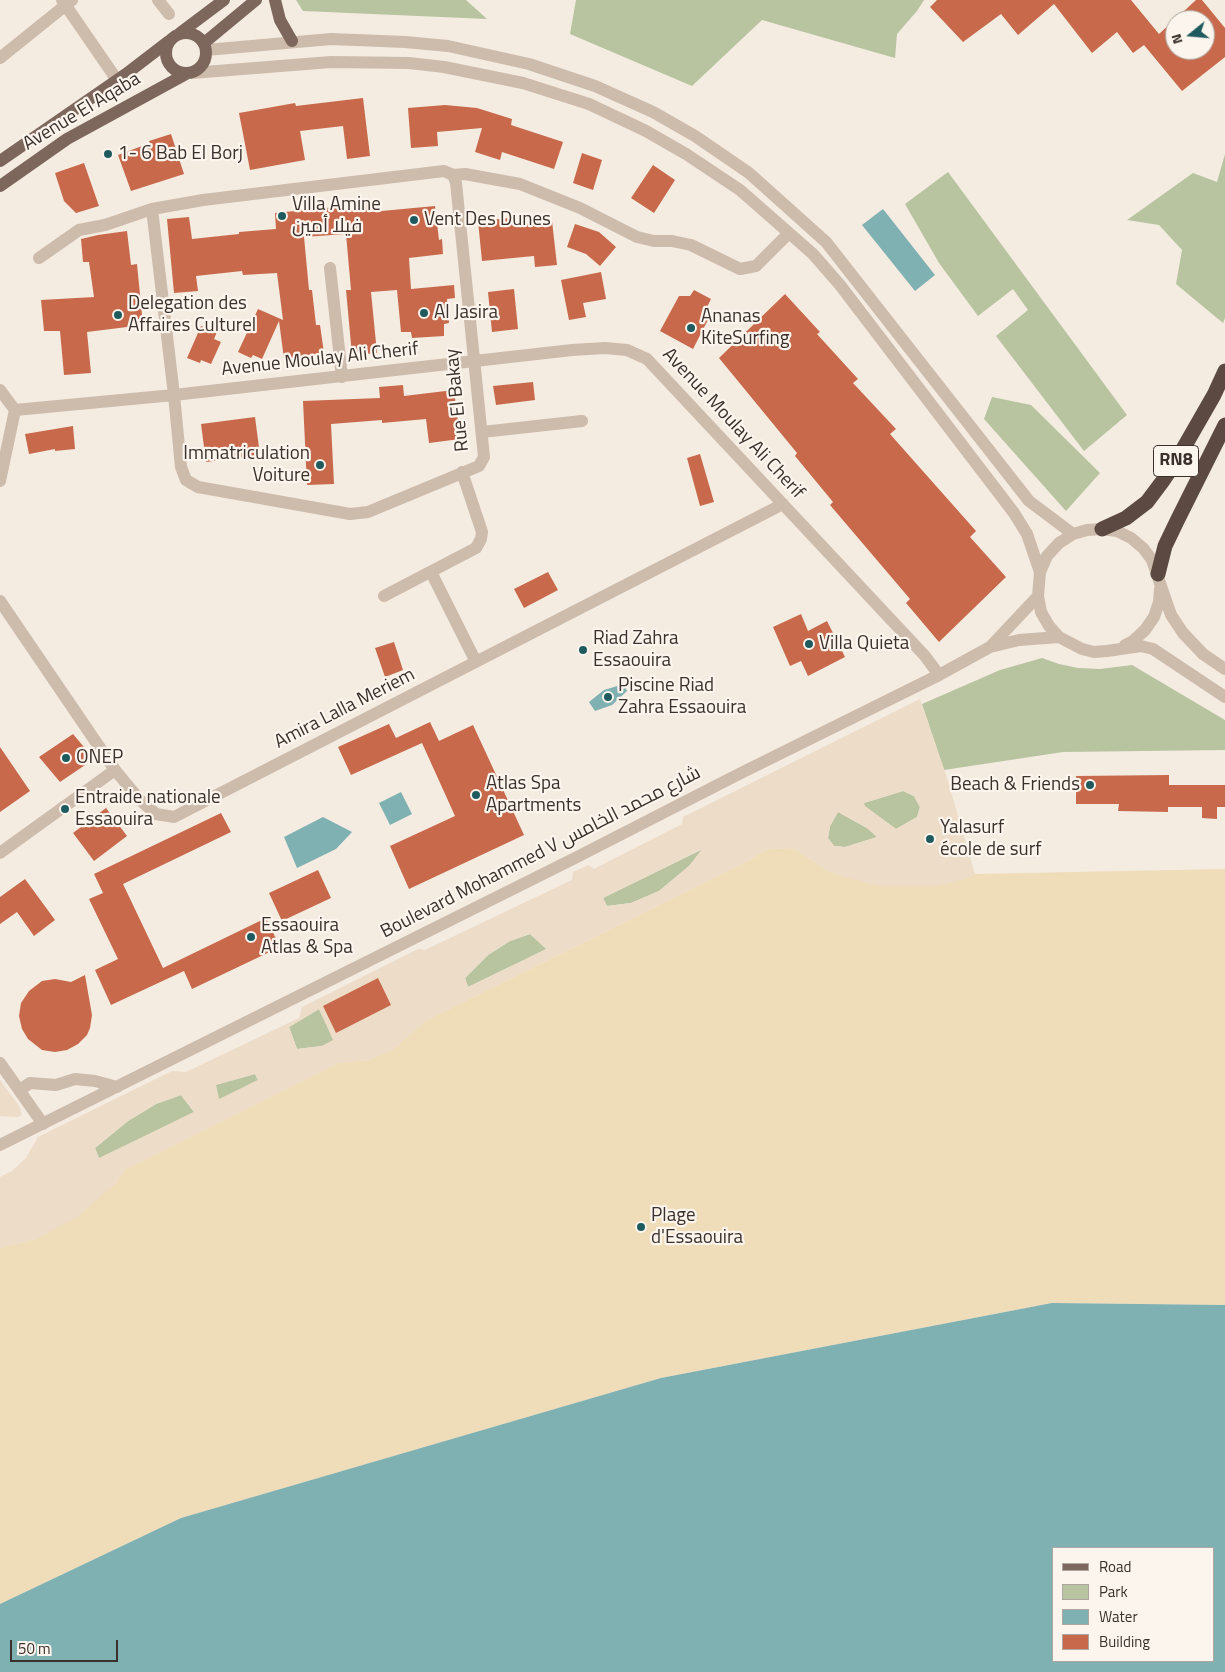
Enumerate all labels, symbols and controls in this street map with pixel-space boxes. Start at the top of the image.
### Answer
north arrow [1165,10,1215,60]
text: N [1165,32,1188,47]
street label: Avenue El Aqaba [19,68,145,156]
place label: 1- 6 Bab El Borj [118,143,243,165]
marker: 1- 6 Bab El Borj [102,148,114,160]
place label: Villa Amine فيلا أمين [292,194,381,238]
place label: Vent Des Dunes [424,209,551,231]
marker: Villa Amine فيلا أمين [276,210,288,222]
marker: Vent Des Dunes [408,214,420,226]
place label: Delegation des Affaires Culturel [128,293,256,337]
place label: Al Jasira [434,302,498,324]
place label: Ananas KiteSurfing [701,306,790,350]
marker: Al Jasira [418,307,430,319]
marker: Delegation des Affaires Culturel [112,309,124,321]
marker: Ananas KiteSurfing [685,322,697,334]
street label: Avenue Moulay Ali Cherif [220,338,420,382]
street label: Avenue Moulay Ali Cherif [657,344,809,504]
street label: Rue El Bakay [441,347,475,453]
place label: Immatriculation Voiture [183,443,310,487]
road number: RN8 [1154,446,1198,476]
marker: Immatriculation Voiture [314,459,326,471]
place label: Riad Zahra Essaouira [593,628,679,672]
place label: Villa Quieta [819,633,909,655]
marker: Villa Quieta [803,638,815,650]
marker: Riad Zahra Essaouira [577,644,589,656]
street label: Amira Lalla Meriem [271,664,419,754]
place label: Piscine Riad Zahra Essaouira [618,675,746,719]
marker: Piscine Riad Zahra Essaouira [602,691,614,703]
place label: ONEP [76,747,123,769]
marker: ONEP [60,752,72,764]
street label: Boulevard Mohammed V شارع محمد الخامس [377,762,705,944]
place label: Atlas Spa Apartments [486,773,581,817]
place label: Beach & Friends [950,774,1080,796]
marker: Beach & Friends [1084,779,1096,791]
place label: Entraide nationale Essaouira [75,787,221,831]
marker: Atlas Spa Apartments [470,789,482,801]
marker: Entraide nationale Essaouira [59,803,71,815]
place label: Yalasurf école de surf [940,817,1042,861]
marker: Yalasurf école de surf [924,833,936,845]
place label: Essaouira Atlas & Spa [261,915,353,959]
marker: Essaouira Atlas & Spa [245,931,257,943]
place label: Plage d'Essaouira [651,1205,743,1249]
marker: Plage d'Essaouira [635,1221,647,1233]
legend [1052,1547,1215,1662]
text: Road [1099,1555,1131,1578]
text: Park [1099,1580,1128,1603]
text: Water [1099,1605,1138,1628]
scale bar [12,1630,120,1662]
text: Building [1099,1630,1150,1653]
text: 50 m [18,1637,51,1660]

